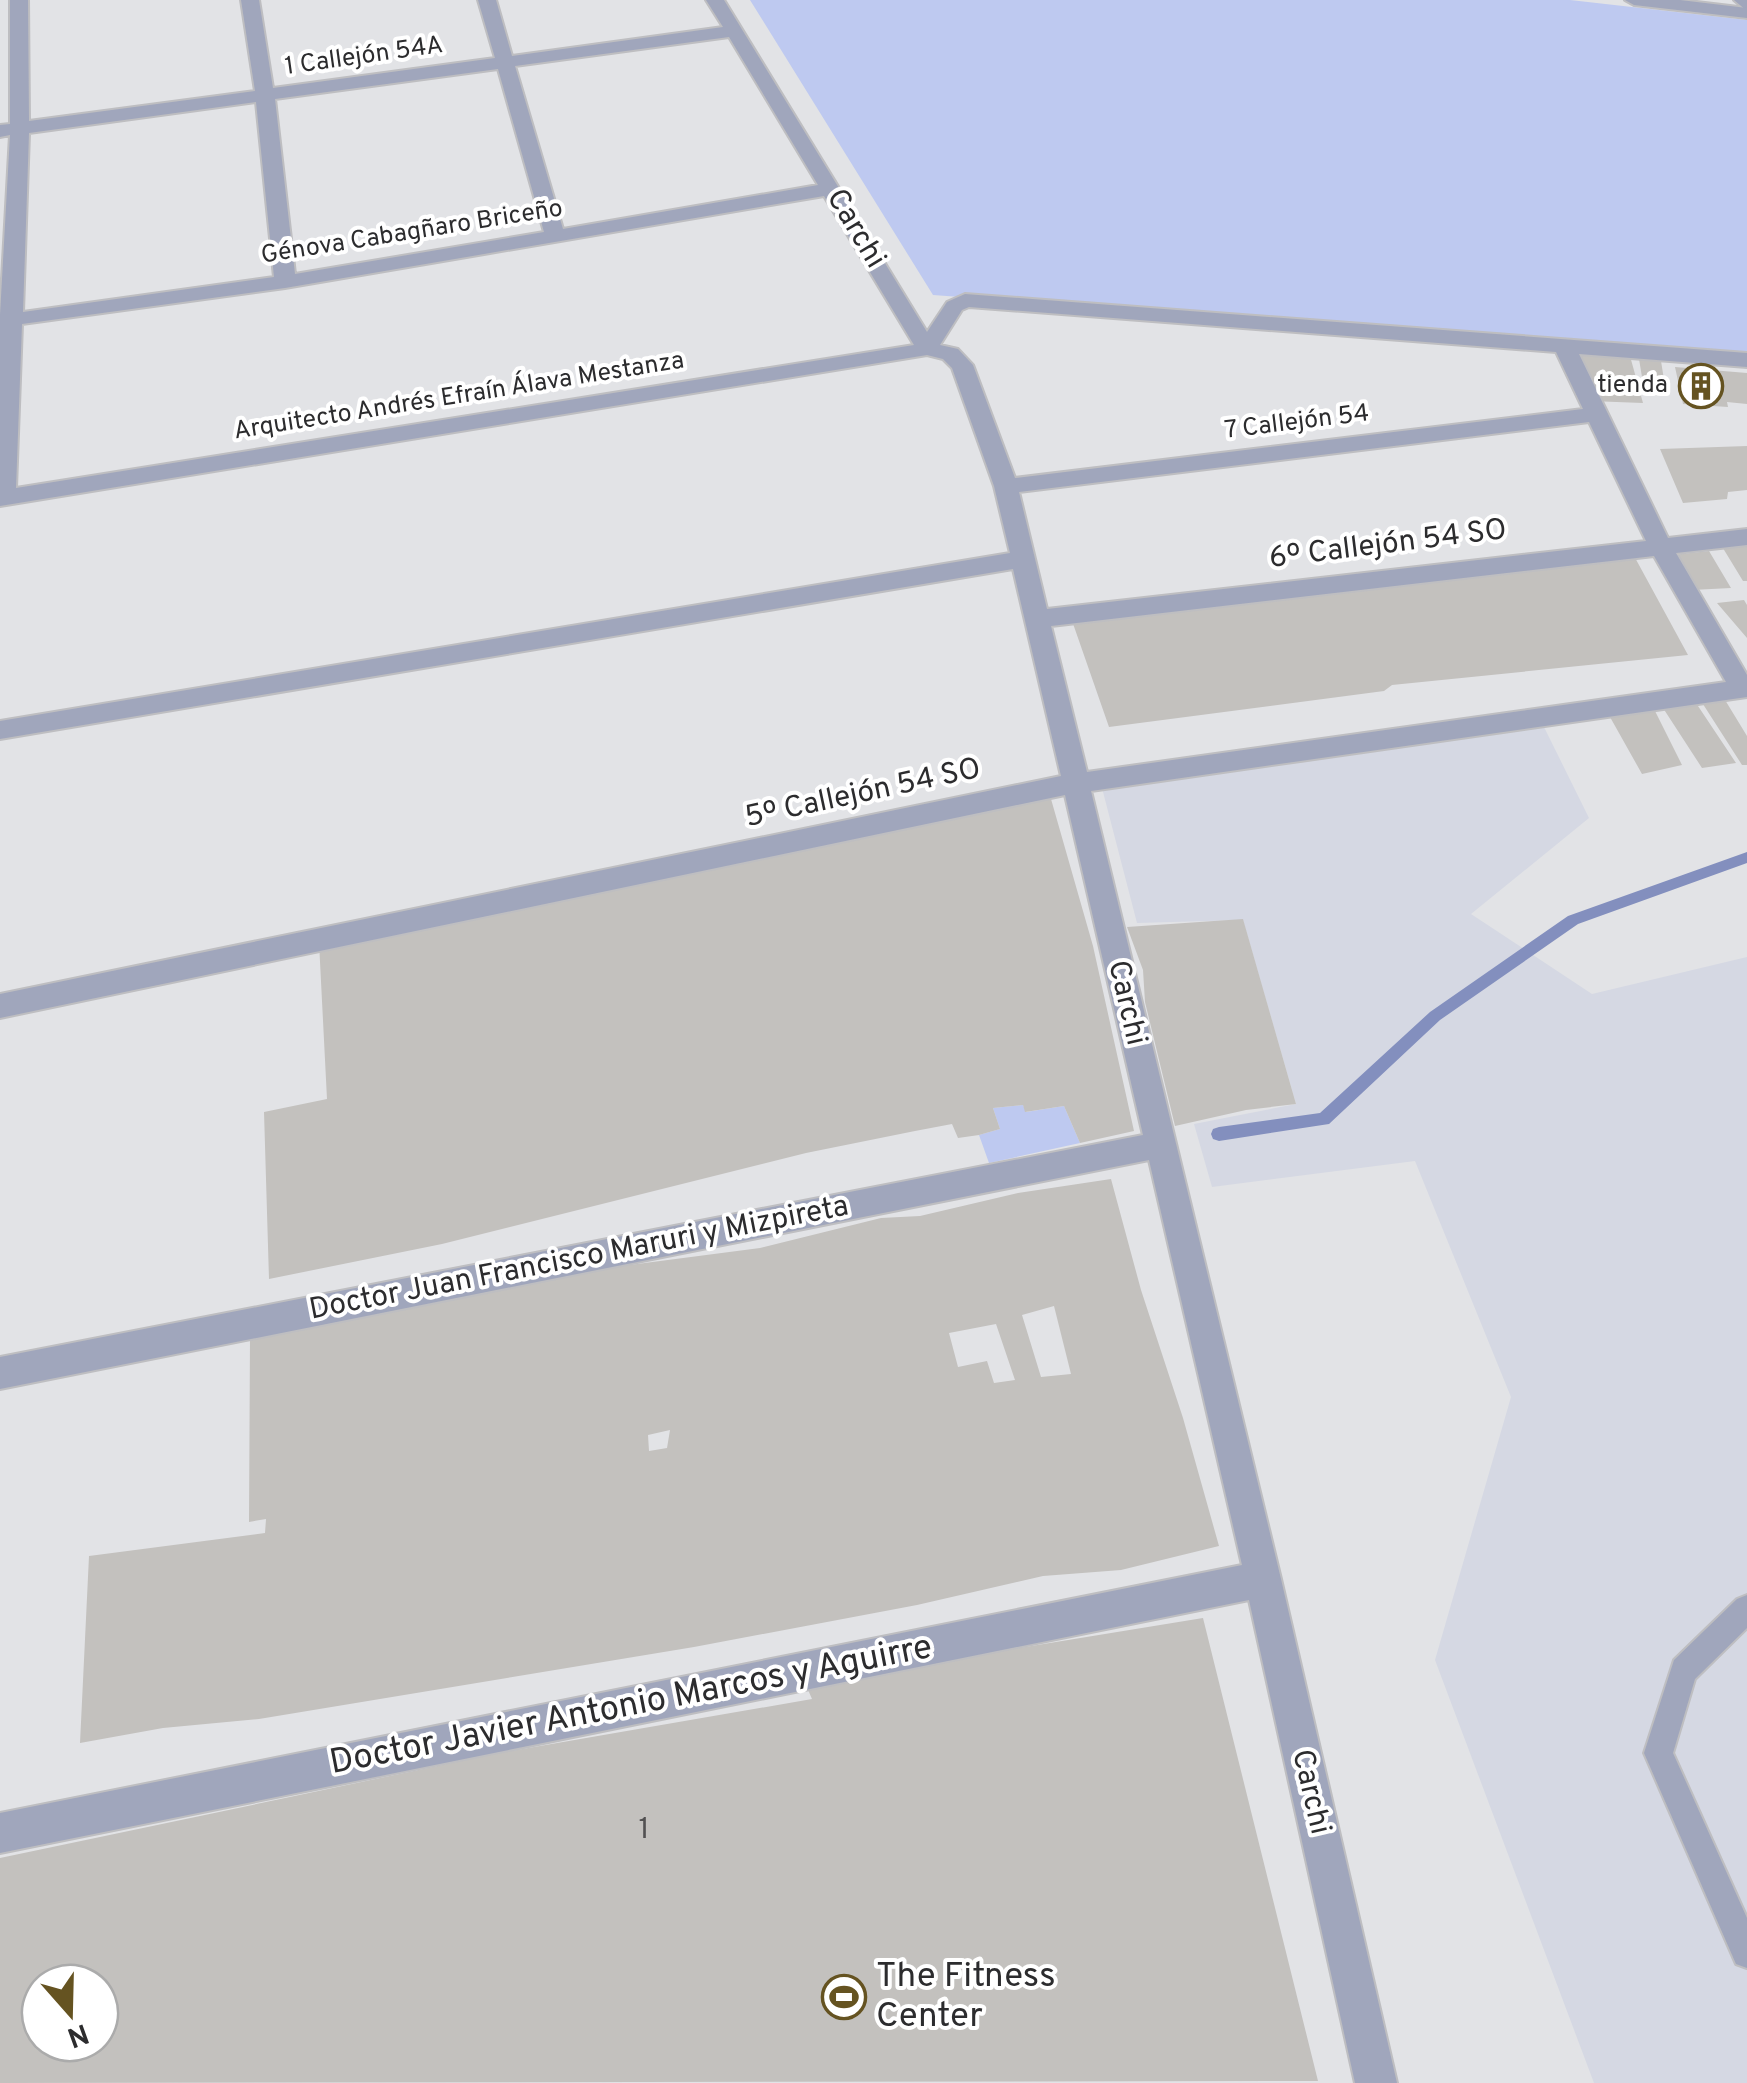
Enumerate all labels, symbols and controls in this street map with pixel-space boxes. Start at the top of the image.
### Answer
street label: 1 Callejón 54A [283,30,445,84]
street label: Carchi [817,183,893,275]
street label: Génova Cabagñaro Briceño [259,193,565,273]
street label: Arquitecto Andrés Efraín Álava Mestanza [231,345,687,448]
building icon: tienda [1678,363,1724,409]
place label: tienda [1597,370,1668,402]
street label: 7 Callejón 54 [1223,398,1371,448]
street label: 6º Callejón 54 SO [1267,512,1509,578]
street label: 5º Callejón 54 SO [742,751,984,837]
street label: Carchi [1098,957,1154,1049]
street label: Doctor Juan Francisco Maruri y Mizpireta [306,1188,852,1330]
street label: Doctor Javier Antonio Marcos y Aguirre [326,1626,936,1786]
street label: Carchi [1282,1746,1338,1838]
house number: 1 [638,1812,650,1849]
place label: The Fitness Center [876,1955,1056,2039]
north arrow [20,1963,120,2063]
sports icon: The Fitness Center [821,1974,867,2020]
text: N [62,2013,93,2054]

